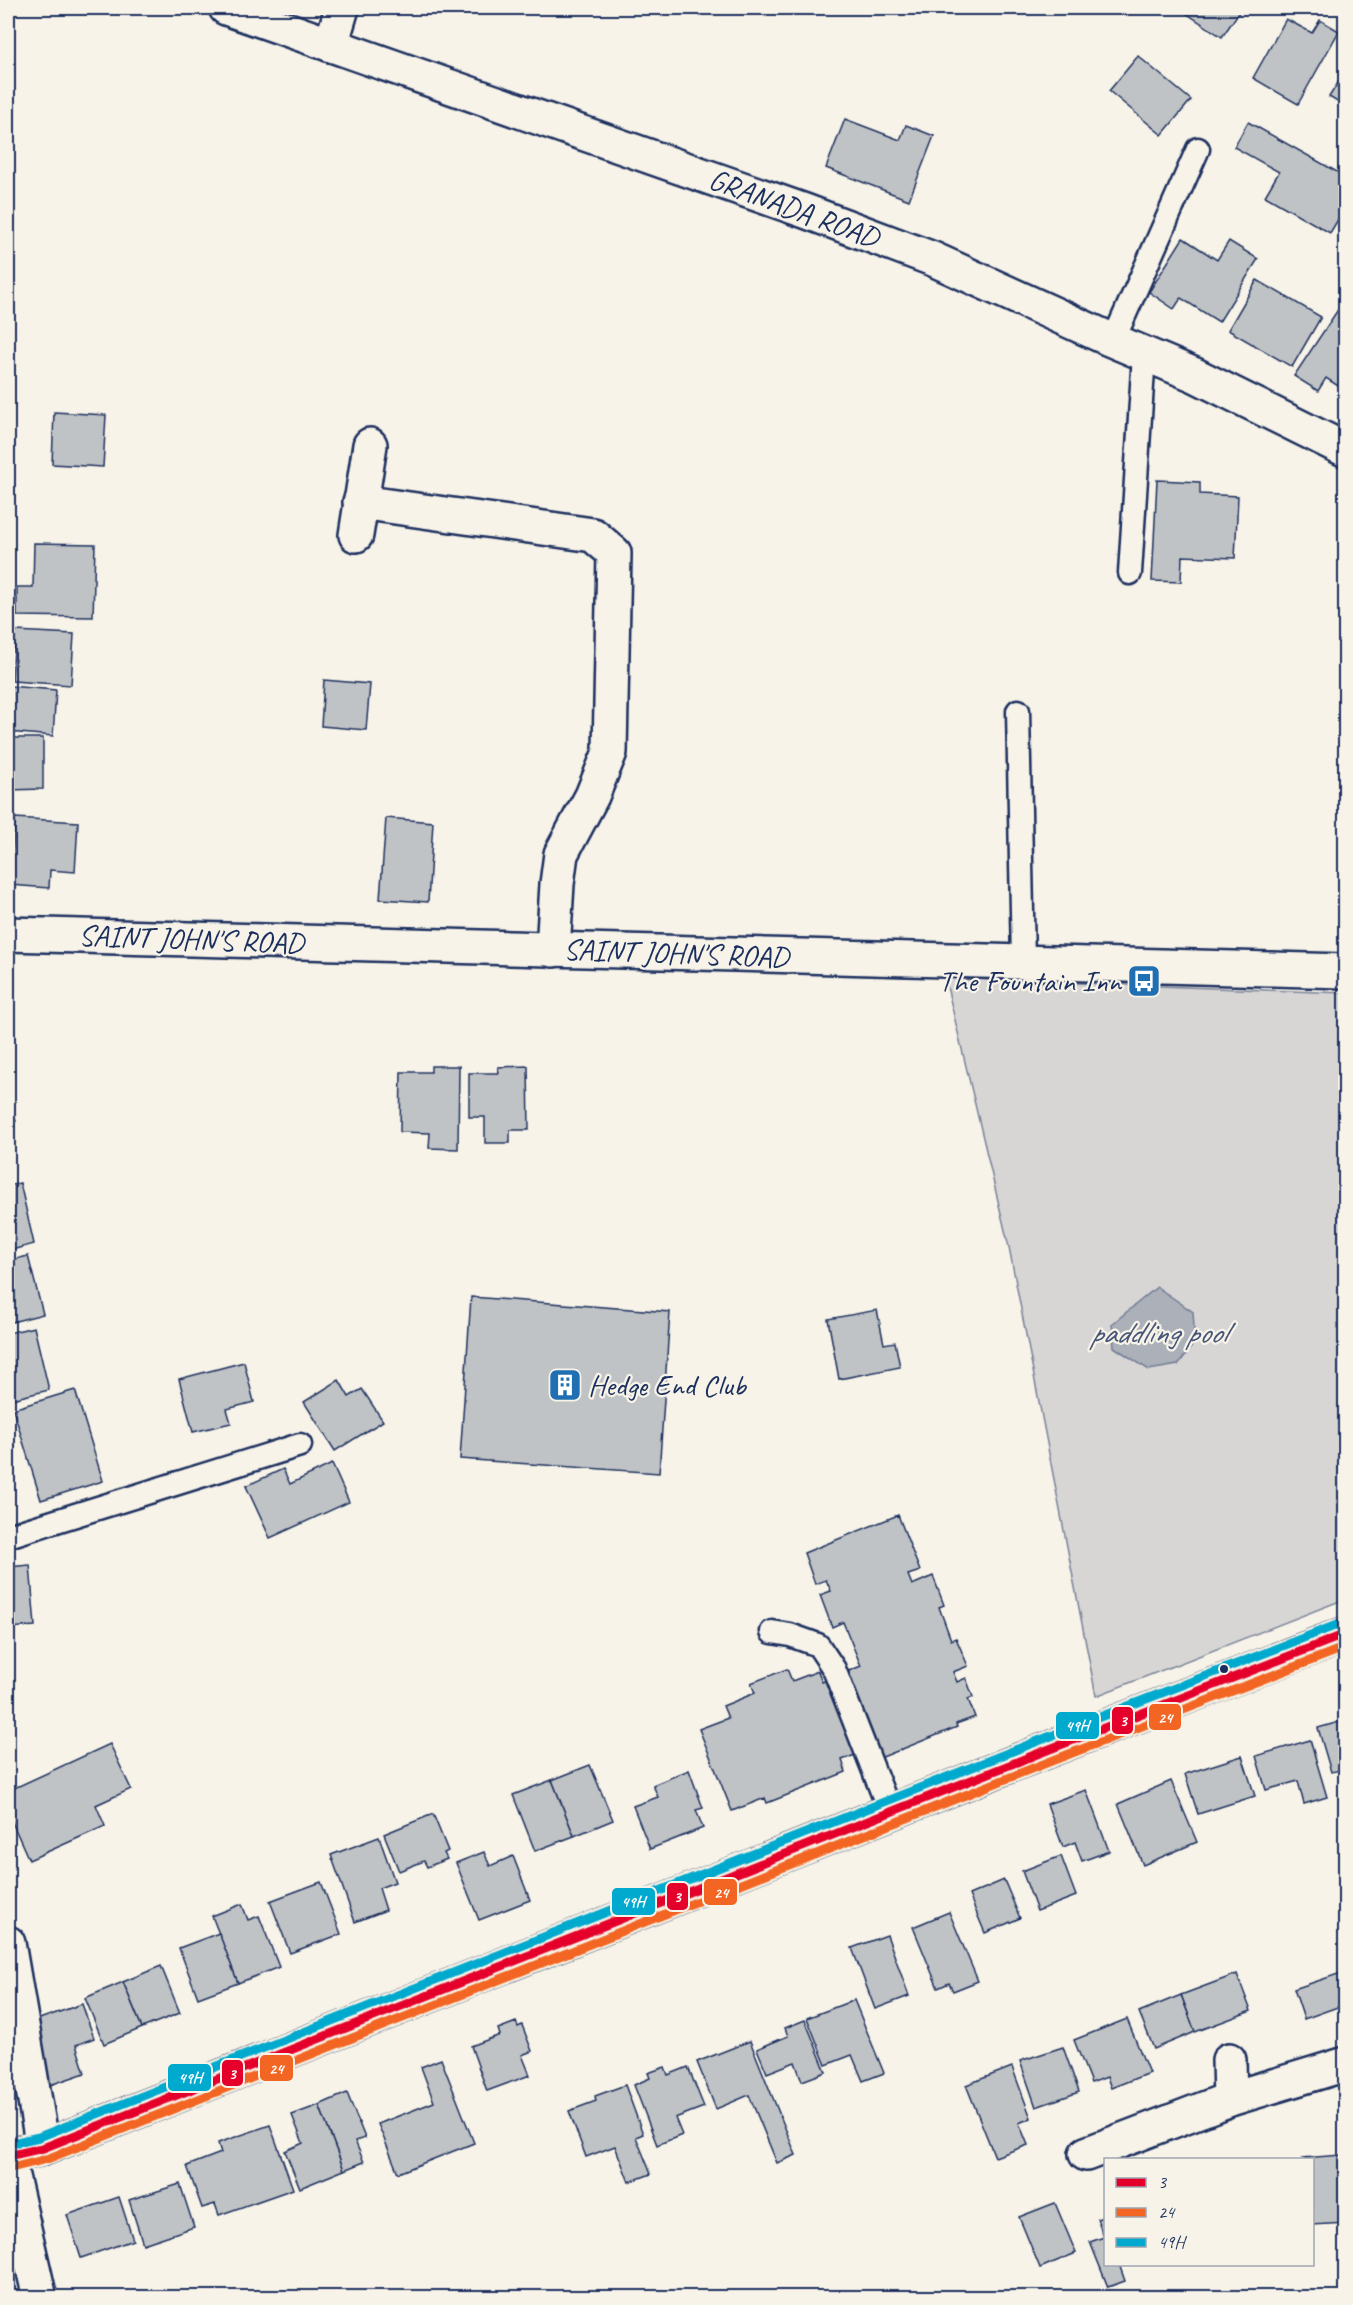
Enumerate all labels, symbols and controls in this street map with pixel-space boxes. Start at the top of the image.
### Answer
street label: GRANADA ROAD [704,160,886,257]
street label: SAINT JOHN'S ROAD [78,916,307,962]
street label: SAINT JOHN'S ROAD [563,930,792,976]
place label: The Fountain Inn [939,962,1122,1000]
bus stop icon: The Fountain Inn [1126,963,1162,999]
water label: paddling pool [1089,1312,1237,1353]
place label: Hedge End Club [588,1366,748,1404]
building icon: Hedge End Club [547,1367,583,1403]
unlabelled marker [1218,1663,1230,1675]
line badge: 24 [1148,1703,1182,1731]
line badge: 3 [1111,1706,1134,1735]
text: 24 [1158,1708,1174,1728]
line badge: 49H [1055,1711,1100,1740]
text: 3 [1119,1711,1128,1731]
text: 49H [1065,1716,1092,1736]
line badge: 24 [703,1878,738,1906]
line badge: 3 [666,1882,689,1911]
text: 24 [714,1883,730,1903]
line badge: 49H [611,1887,656,1916]
text: 3 [673,1887,682,1907]
text: 49H [621,1892,648,1912]
line badge: 24 [259,2054,294,2082]
line badge: 3 [221,2059,244,2087]
text: 24 [269,2059,285,2079]
line badge: 49H [167,2063,212,2092]
text: 3 [228,2064,237,2084]
text: 49H [178,2068,205,2088]
legend [1104,2158,1314,2266]
text: 3 [1158,2171,1168,2193]
text: 24 [1158,2201,1176,2223]
text: 49H [1158,2231,1187,2253]

